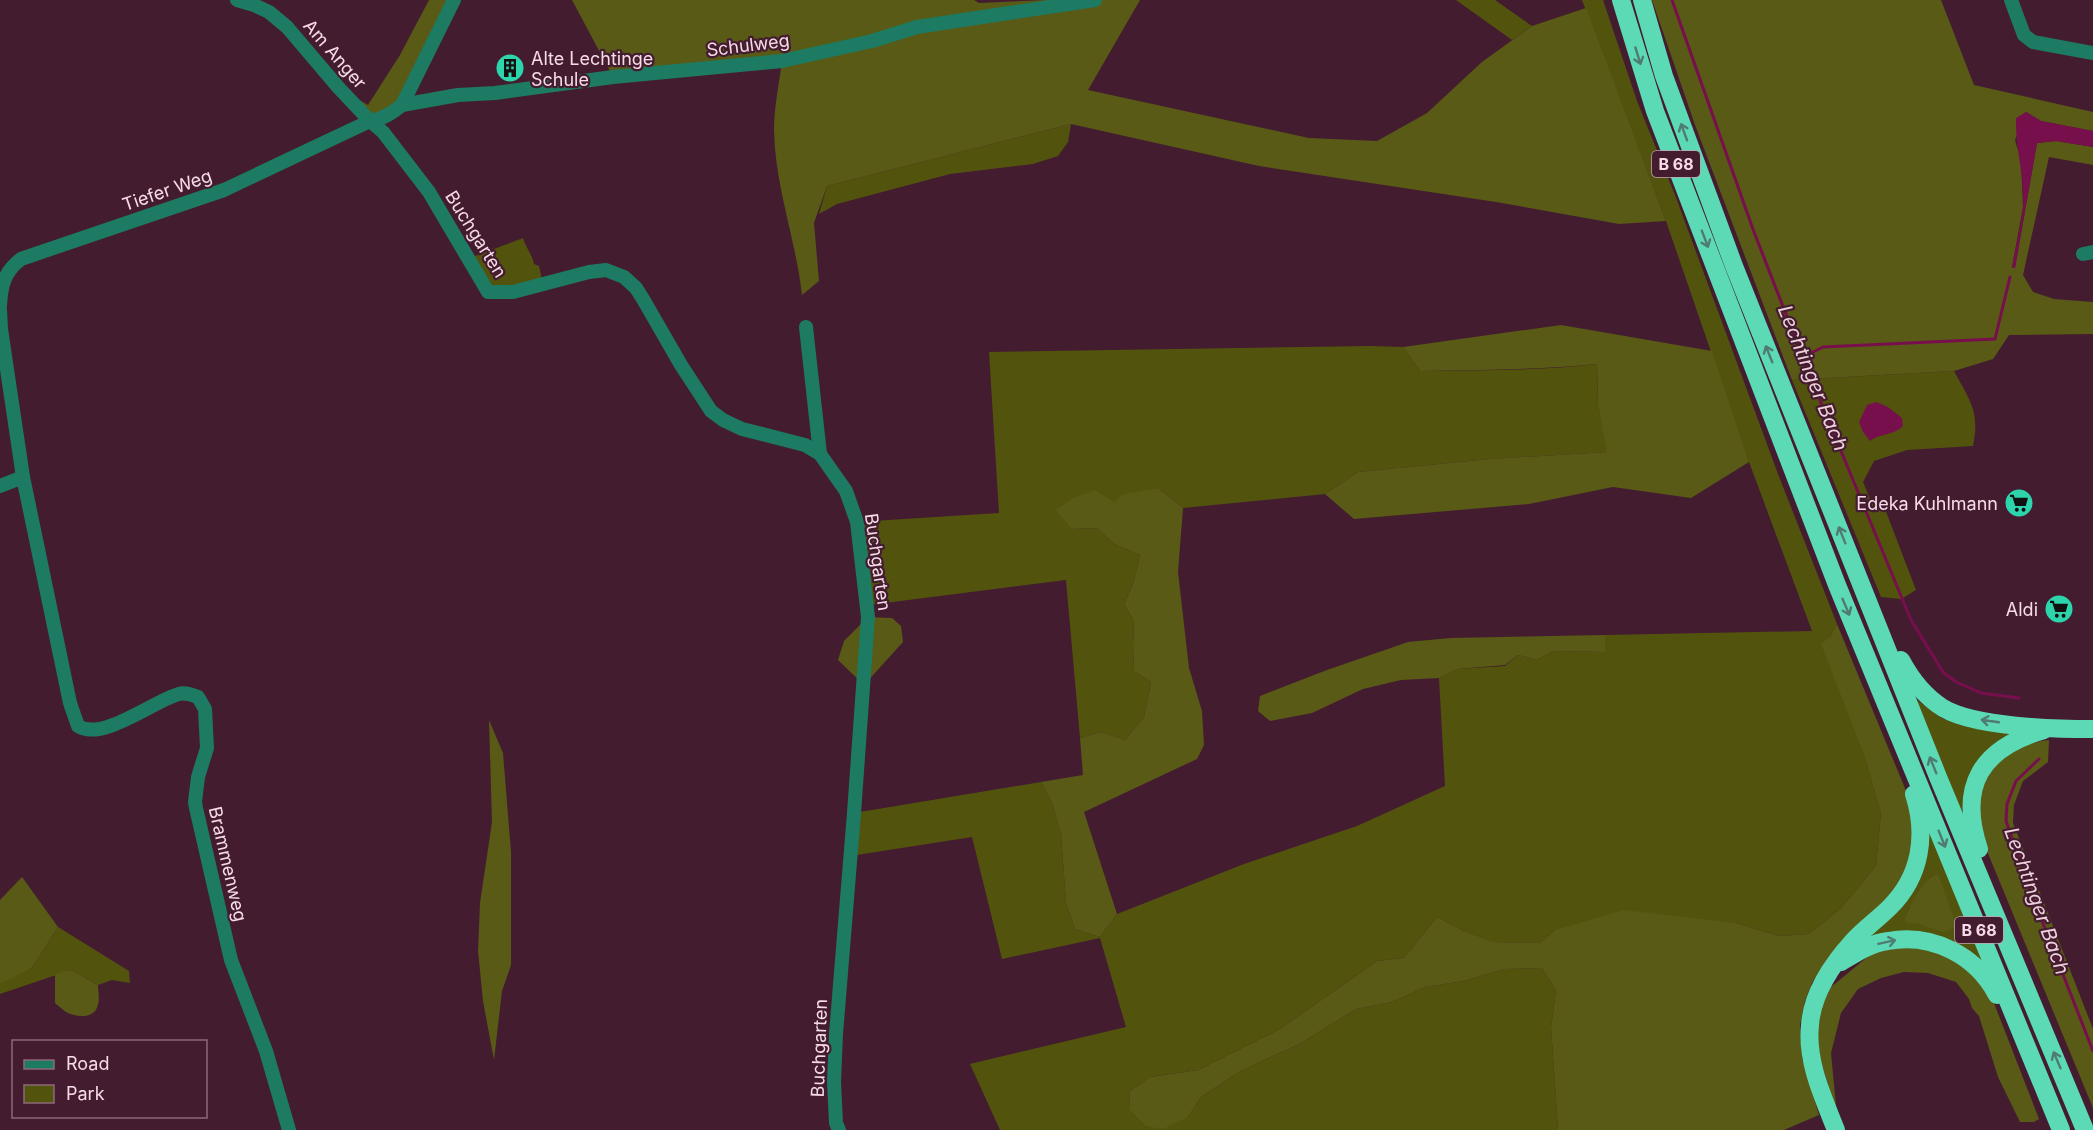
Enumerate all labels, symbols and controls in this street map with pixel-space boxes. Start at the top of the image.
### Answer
street label: Am Anger [299,15,371,93]
street label: Schulweg [705,29,791,61]
one-way arrow [1633,46,1644,65]
place label: Alte Lechtinge Schule [531,48,653,90]
building icon: Alte Lechtinge Schule [494,52,526,84]
one-way arrow [1678,123,1689,142]
road number: B 68 [1652,151,1700,177]
street label: Tiefer Weg [119,165,215,215]
street label: Buchgarten [441,187,511,281]
one-way arrow [1700,229,1711,248]
water label: Lechtinger Bach [1773,302,1853,454]
one-way arrow [1763,346,1774,364]
supermarket icon: Edeka Kuhlmann [2003,487,2035,519]
place label: Edeka Kuhlmann [1856,493,1998,514]
street label: Buchgarten [861,512,895,612]
one-way arrow [1836,527,1847,545]
supermarket icon: Aldi [2043,593,2075,625]
one-way arrow [1842,598,1853,616]
place label: Aldi [2006,599,2038,620]
one-way arrow [1981,715,2001,726]
one-way arrow [1927,757,1938,775]
street label: Brammenweg [205,805,251,923]
water label: Lechtinger Bach [1999,824,2075,978]
one-way arrow [1937,829,1948,848]
road number: B 68 [1955,917,2003,943]
one-way arrow [1877,936,1896,947]
street label: Buchgarten [807,998,831,1098]
legend [12,1040,207,1118]
one-way arrow [2051,1052,2062,1070]
text: Road [66,1053,109,1074]
text: Park [66,1083,105,1104]

